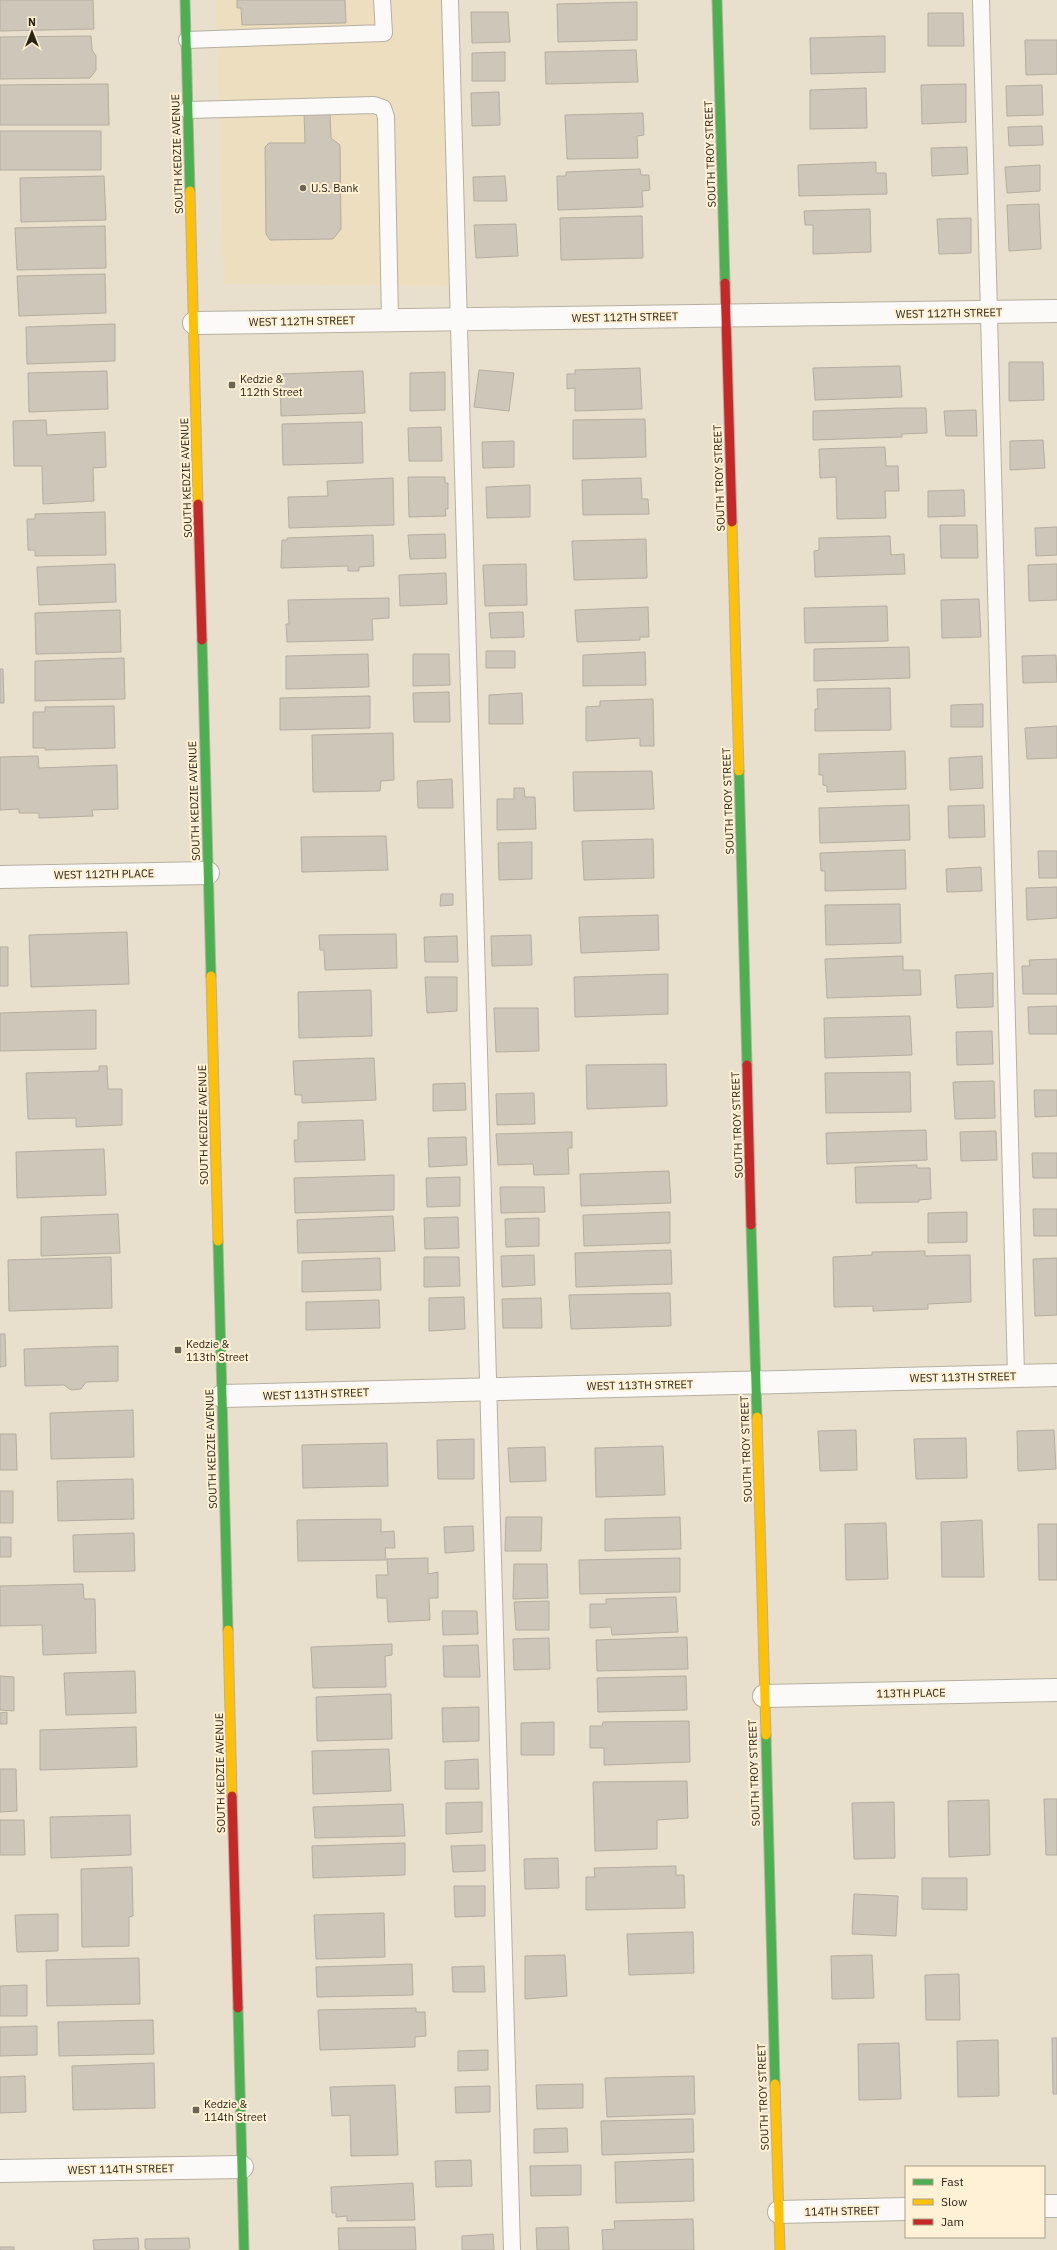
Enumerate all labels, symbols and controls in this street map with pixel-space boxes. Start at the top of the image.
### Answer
north arrow [12,12,52,52]
text: N [28,15,36,29]
street label: SOUTH KEDZIE AVENUE [168,94,186,214]
street label: SOUTH TROY STREET [701,100,719,208]
place label: U.S. Bank [311,181,359,195]
marker: U.S. Bank [298,183,308,193]
street label: WEST 112TH STREET [896,305,1003,321]
street label: WEST 112TH STREET [572,309,679,325]
street label: WEST 112TH STREET [249,313,356,329]
place label: Kedzie & 112th Street [240,372,303,399]
marker: Kedzie & 112th Street [227,380,237,390]
street label: SOUTH KEDZIE AVENUE [177,418,195,538]
street label: SOUTH TROY STREET [710,424,728,532]
street label: SOUTH KEDZIE AVENUE [185,741,203,861]
street label: SOUTH TROY STREET [719,747,737,855]
street label: WEST 112TH PLACE [54,866,154,882]
street label: SOUTH KEDZIE AVENUE [195,1065,211,1185]
street label: SOUTH TROY STREET [728,1071,746,1179]
place label: Kedzie & 113th Street [186,1337,249,1364]
marker: Kedzie & 113th Street [173,1345,183,1355]
street label: WEST 113TH STREET [910,1369,1017,1385]
street label: WEST 113TH STREET [587,1377,694,1393]
street label: WEST 113TH STREET [263,1385,370,1403]
street label: SOUTH KEDZIE AVENUE [202,1389,220,1509]
street label: SOUTH TROY STREET [737,1395,755,1503]
street label: 113TH PLACE [876,1685,946,1701]
street label: SOUTH KEDZIE AVENUE [212,1713,228,1833]
street label: SOUTH TROY STREET [745,1719,763,1827]
street label: SOUTH TROY STREET [754,2043,772,2151]
place label: Kedzie & 114th Street [204,2097,267,2124]
marker: Kedzie & 114th Street [191,2105,201,2115]
street label: WEST 114TH STREET [68,2161,175,2177]
legend [905,2166,1045,2238]
text: Fast [941,2174,964,2189]
text: Slow [941,2194,967,2209]
street label: 114TH STREET [804,2203,880,2219]
text: Jam [941,2214,964,2229]

